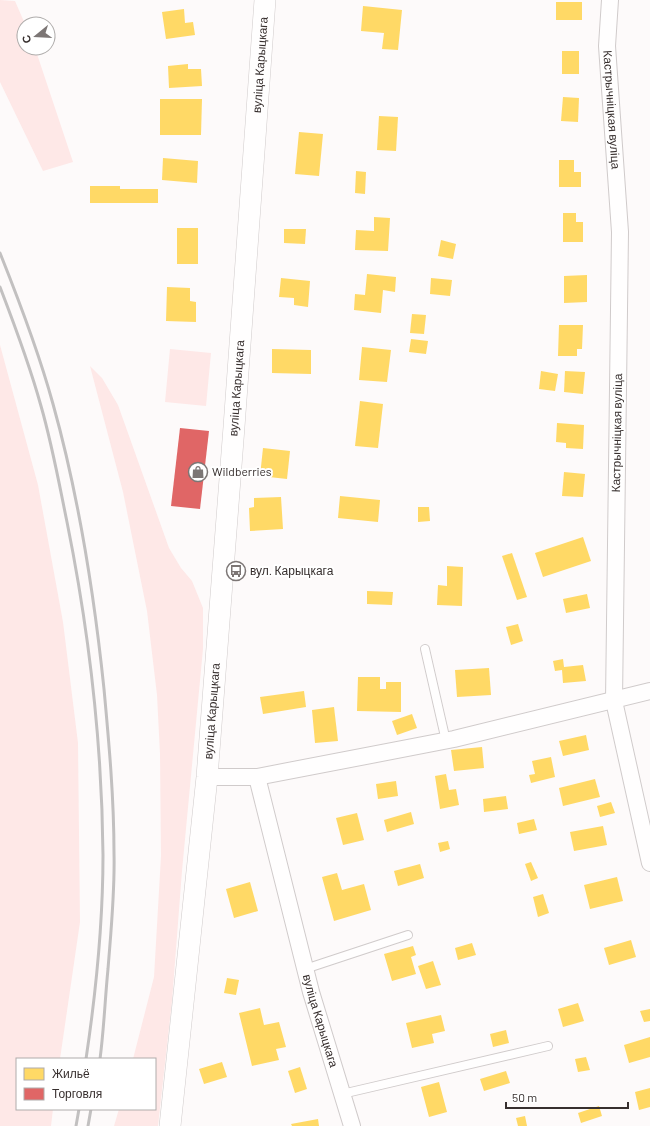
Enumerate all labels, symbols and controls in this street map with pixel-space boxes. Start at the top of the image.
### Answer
north arrow [16,16,56,56]
street label: вуліца Карыцкага [249,16,270,113]
text: С [19,33,33,45]
street label: Кастрычніцкая вуліца [601,50,624,170]
street label: вуліца Карыцкага [225,339,246,437]
street label: Кастрычніцкая вуліца [608,373,625,493]
shop icon: Wildberries [187,461,209,483]
place label: Wildberries [212,464,272,478]
bus stop icon: вул. Карыцкага [225,560,247,582]
place label: вул. Карыцкага [250,563,334,578]
street label: вуліца Карыцкага [200,662,222,760]
street label: вуліца Карыцкага [301,973,342,1069]
legend [16,1058,156,1110]
text: Жильё [52,1066,90,1080]
scale bar [506,1084,628,1110]
text: Торговля [52,1086,102,1101]
text: 50 m [512,1090,537,1104]

